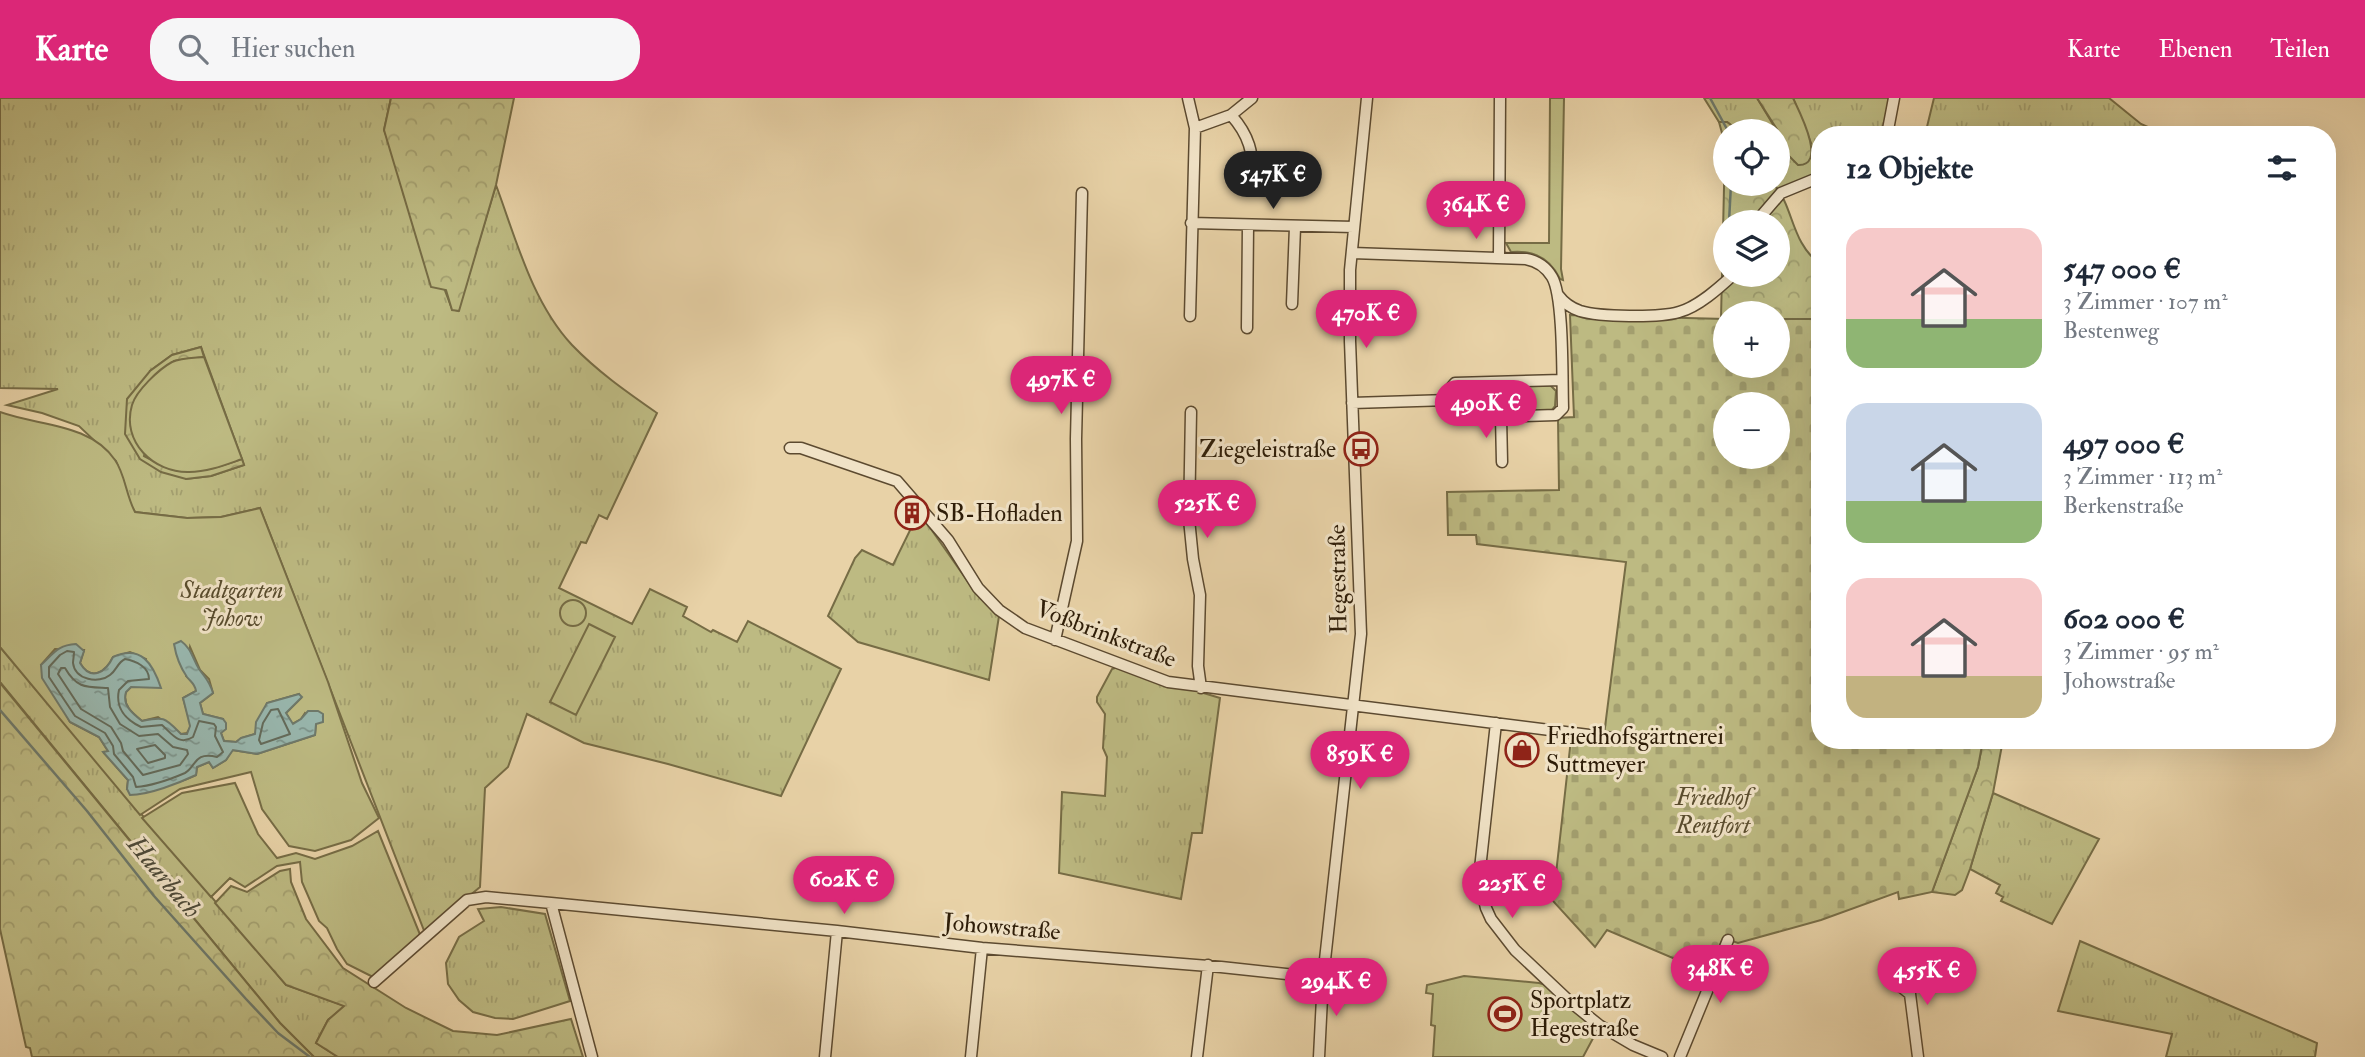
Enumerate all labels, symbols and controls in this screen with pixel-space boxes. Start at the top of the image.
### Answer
search box [150,18,640,81]
text: Karte [35,29,108,70]
icon: search [174,30,212,68]
text: Hier suchen [230,33,355,65]
text: Karte [2067,34,2120,65]
text: Ebenen [2158,34,2232,65]
text: Teilen [2270,34,2330,65]
map controls [1713,119,1790,469]
button: locate [1713,119,1790,196]
icon: filters [2263,149,2301,187]
text: 12 Objekte [1846,150,1973,187]
pin: 547K € [1216,152,1330,211]
text: 547K € [1240,159,1306,188]
pin: 364K € [1419,181,1533,241]
text: 364K € [1442,189,1510,218]
button: layers [1713,210,1790,287]
text: 547 000 € [2063,250,2181,287]
icon: home [1902,256,1986,340]
text: 3 Zimmer · 107 m² [2063,287,2228,316]
pin: 470K € [1309,290,1423,350]
text: 470K € [1332,298,1400,327]
button: + [1713,301,1790,378]
text: Bestenweg [2063,316,2159,345]
pin: 497K € [1004,356,1118,416]
text: 497K € [1026,364,1096,393]
pin: 490K € [1429,380,1543,440]
text: 490K € [1451,388,1521,417]
button: − [1713,392,1790,469]
text: 497 000 € [2063,425,2185,462]
bus stop icon: Ziegeleistraße [1342,430,1380,468]
icon: home [1902,431,1986,515]
place label: Ziegeleistraße [1200,434,1336,465]
text: 3 Zimmer · 113 m² [2063,462,2222,491]
pin: 525K € [1150,480,1264,540]
text: 525K € [1174,488,1240,517]
text: Berkenstraße [2063,491,2184,520]
building icon: SB-Hofladen [893,494,931,532]
place label: SB-Hofladen [936,498,1063,529]
street label: Hegestraße [1322,524,1354,634]
park label: Stadtgarten Johow [180,575,283,634]
street label: Voßbrinkstraße [1031,593,1181,675]
text: 602 000 € [2063,600,2185,637]
icon: home [1902,606,1986,690]
text: 3 Zimmer · 95 m² [2063,637,2219,666]
text: Johowstraße [2063,666,2175,695]
place label: Friedhofsgärtnerei Suttmeyer [1546,721,1724,780]
shop icon: Friedhofsgärtnerei Suttmeyer [1503,731,1541,769]
pin: 859K € [1303,732,1417,791]
text: 859K € [1326,739,1394,768]
park label: Friedhof Rentfort [1675,782,1757,841]
water label: Haarbach [119,828,208,925]
pin: 602K € [787,856,901,916]
pin: 225K € [1455,860,1569,920]
text: 602K € [809,864,879,893]
text: 225K € [1478,868,1546,897]
street label: Johowstraße [941,906,1062,948]
pin: 348K € [1663,946,1777,1005]
pin: 455K € [1870,948,1984,1007]
text: 348K € [1687,953,1753,982]
text: 455K € [1894,955,1961,984]
pin: 294K € [1279,958,1393,1018]
text: 294K € [1301,966,1371,995]
place label: Sportplatz Hegestraße [1530,985,1639,1044]
sports icon: Sportplatz Hegestraße [1486,995,1524,1033]

